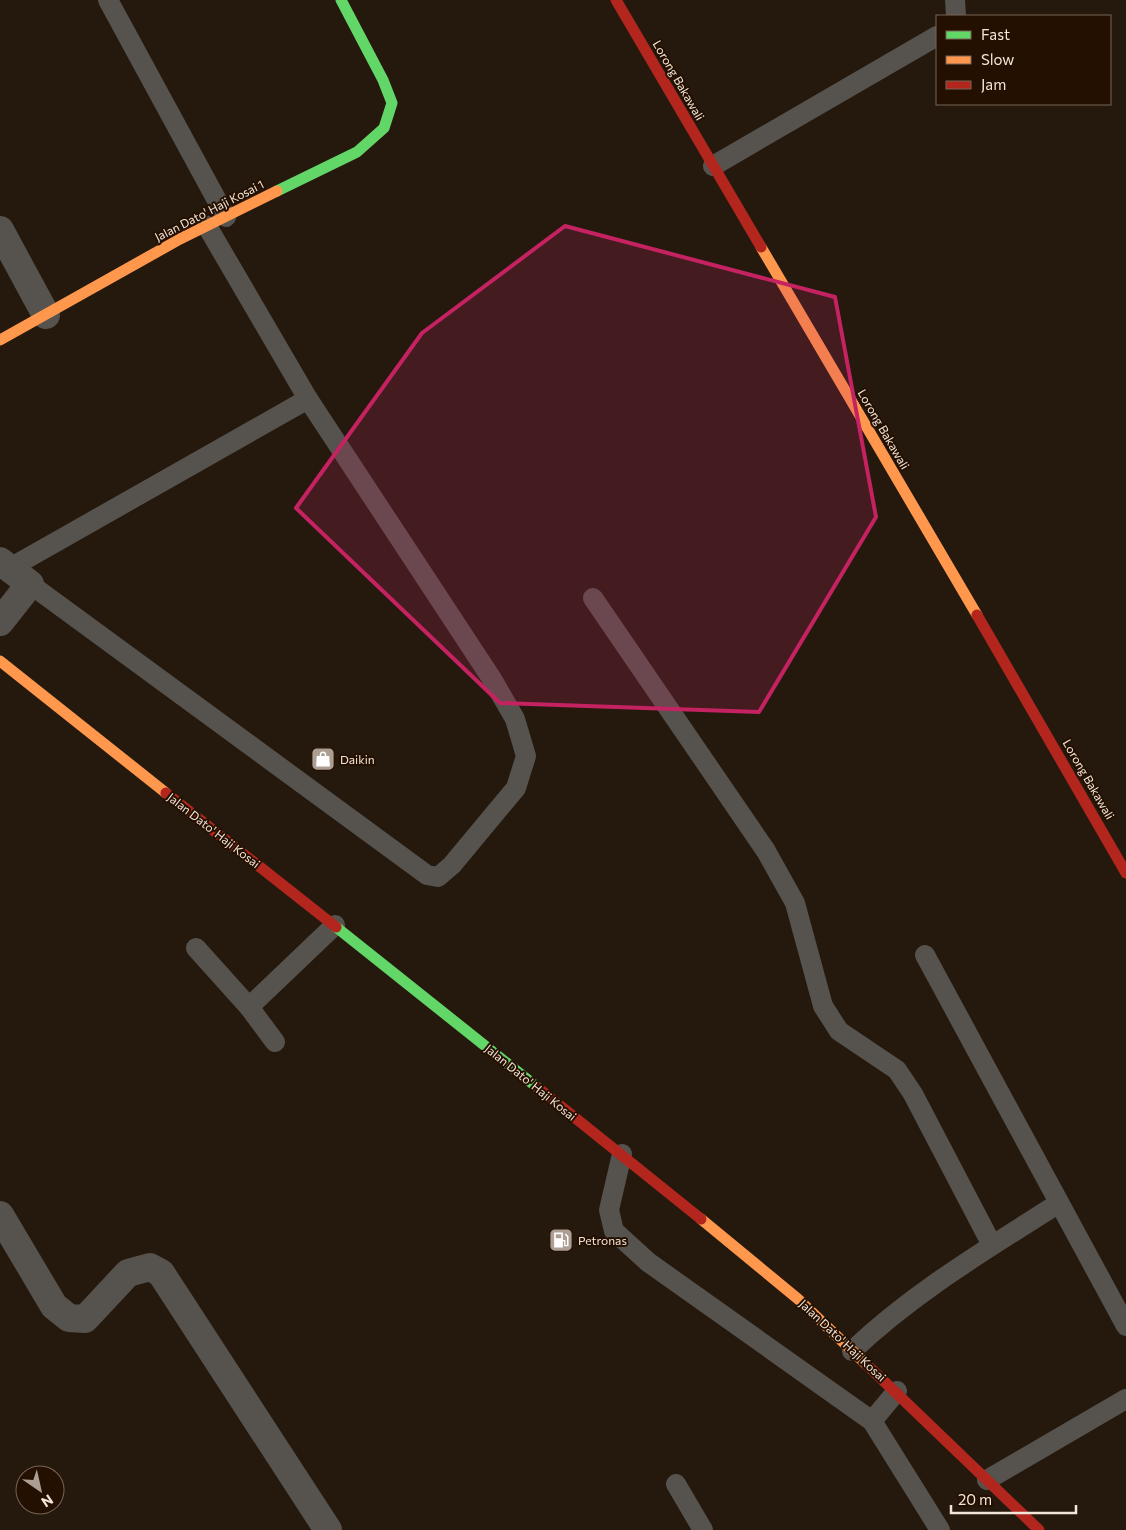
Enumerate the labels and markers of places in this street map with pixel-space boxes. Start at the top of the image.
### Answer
shop icon: Daikin [310,746,336,772]
place label: Daikin [340,752,375,766]
fuel station icon: Petronas [548,1227,574,1253]
place label: Petronas [578,1233,627,1247]

